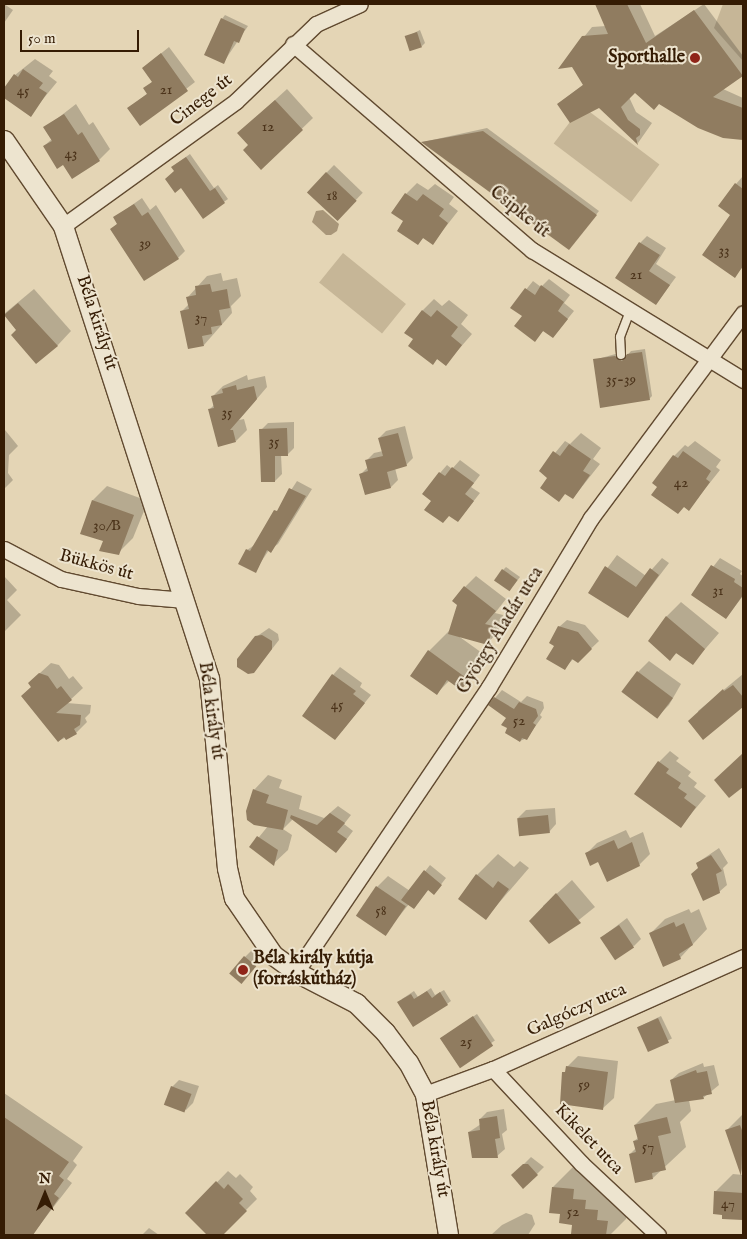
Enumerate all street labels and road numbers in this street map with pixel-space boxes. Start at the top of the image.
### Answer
street label: Cinege út [167,70,237,132]
street label: Csipke út [485,182,553,244]
street label: Béla király út [70,273,122,373]
street label: Bükkös út [57,546,135,586]
street label: György Aladár utca [453,563,549,699]
street label: Béla király út [192,661,228,761]
street label: Galgóczy utca [524,980,630,1042]
street label: Béla király út [415,1099,453,1199]
street label: Kikelet utca [549,1100,627,1180]

